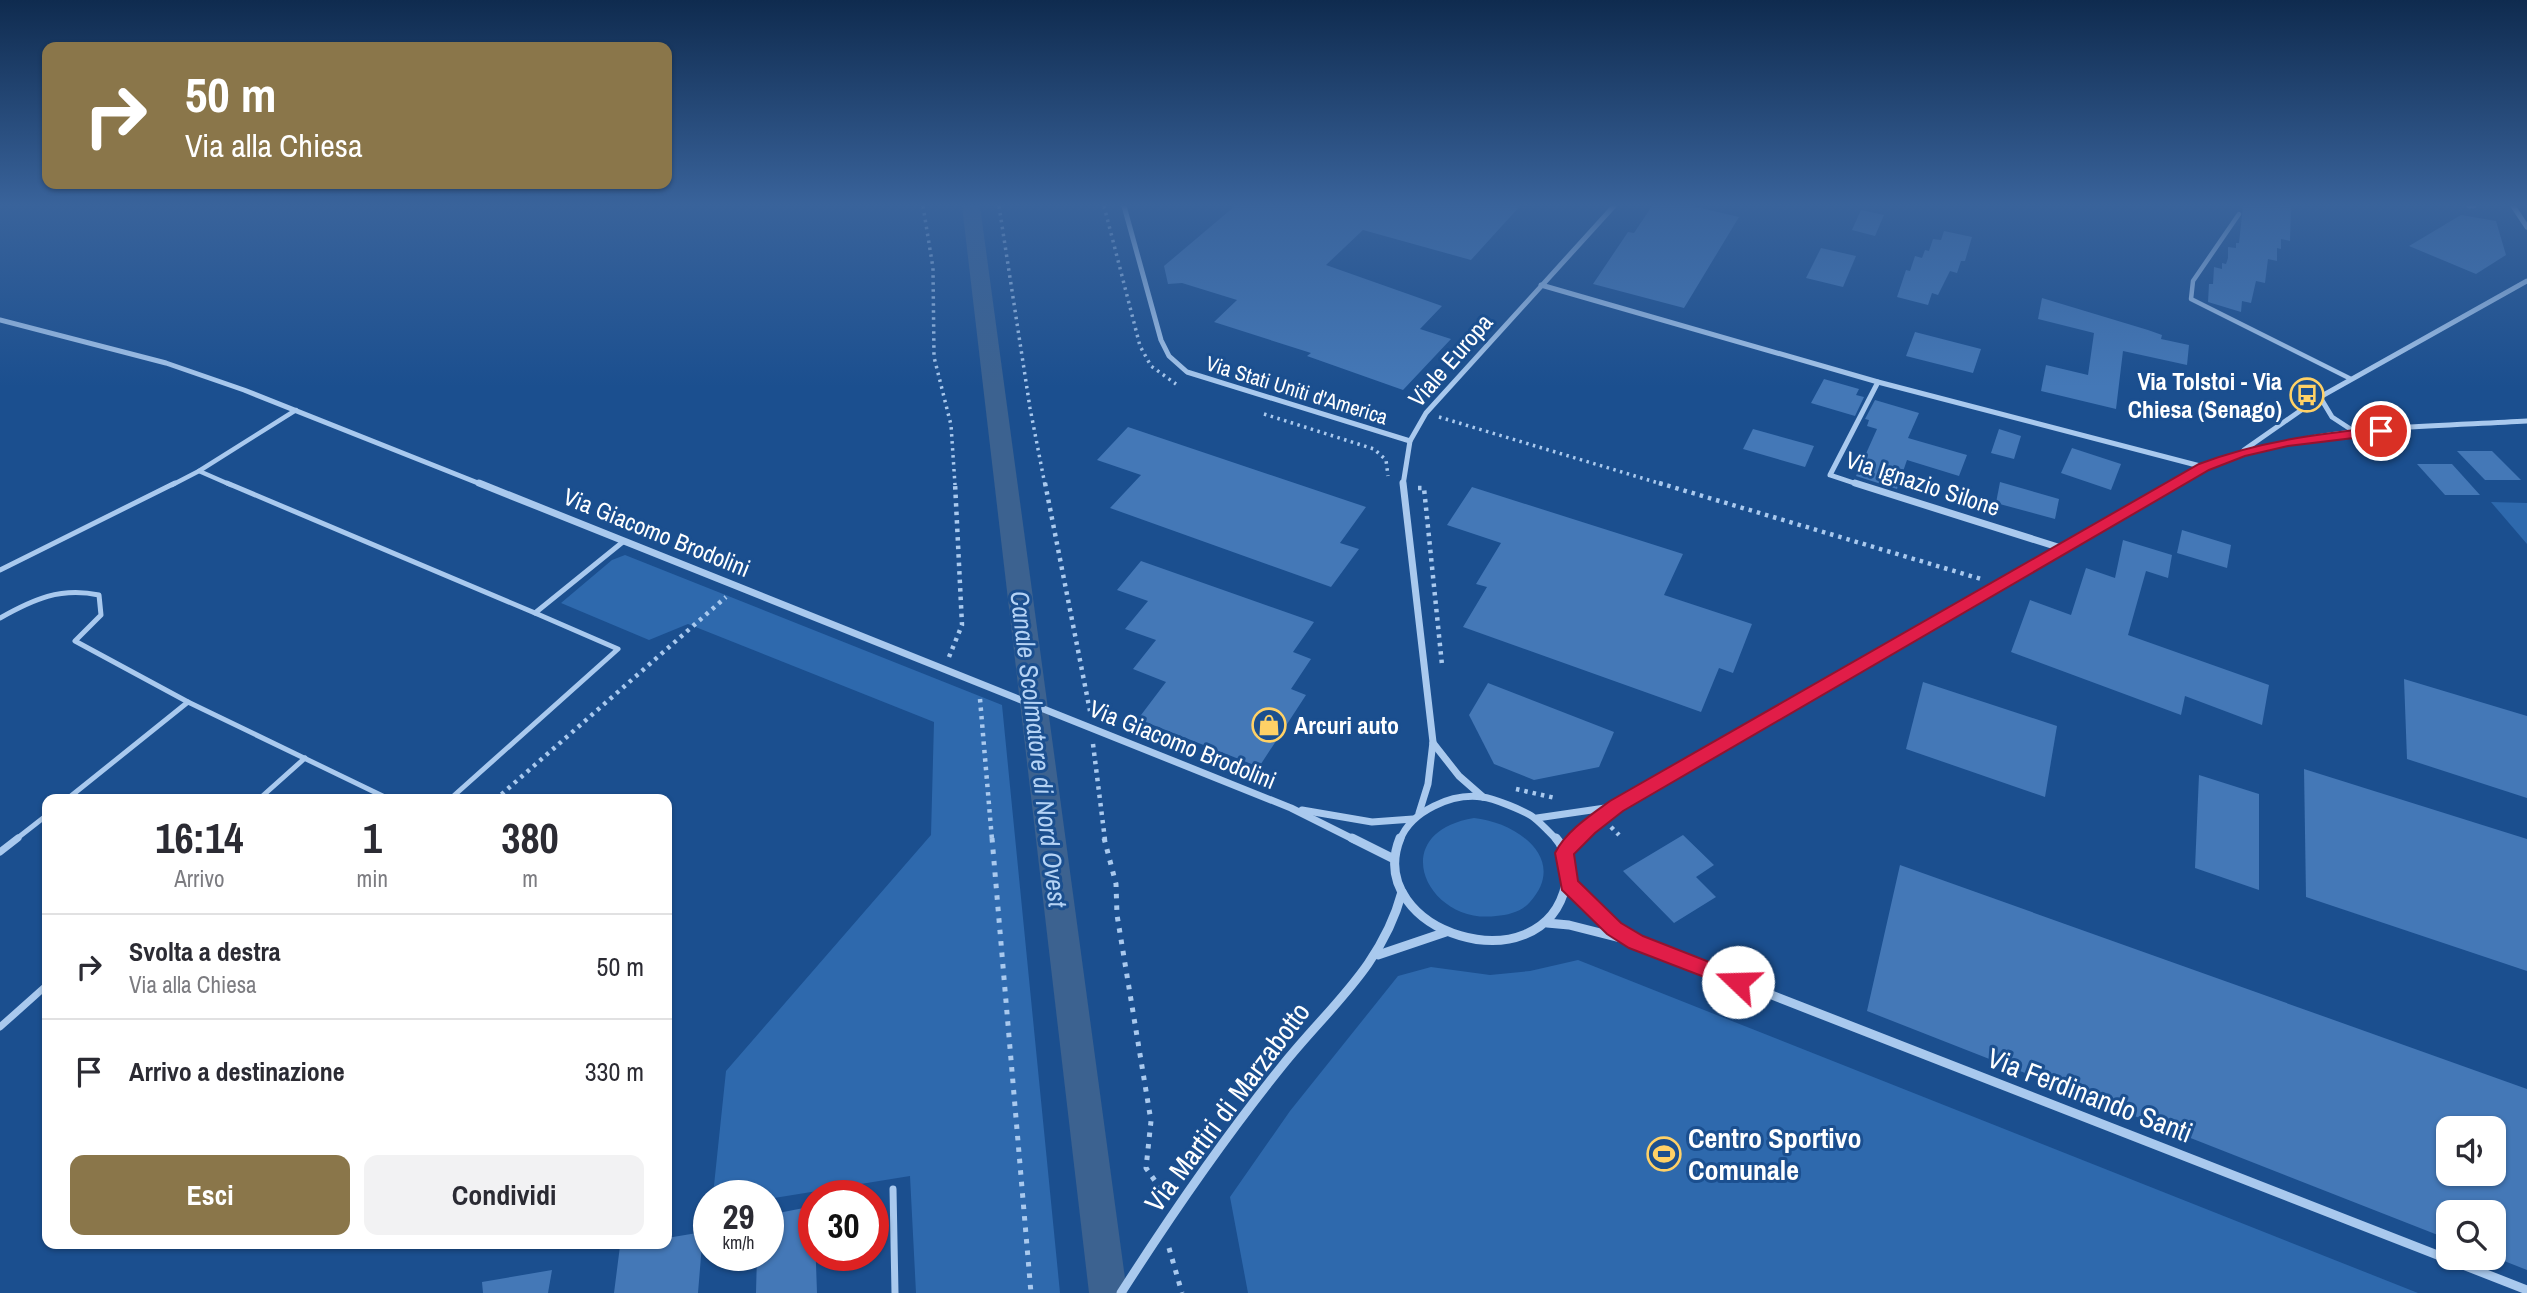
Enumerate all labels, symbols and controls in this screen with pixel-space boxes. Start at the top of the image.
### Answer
text: 50 m [185,61,277,127]
icon: right [70,70,161,161]
text: Via alla Chiesa [185,124,363,167]
street label: Viale Europa [1401,307,1499,413]
street label: Via Stati Uniti d'America [1203,349,1392,432]
place label: Via Tolstoi - Via Chiesa (Senago) [2128,365,2282,425]
bus stop icon: Via Tolstoi - Via Chiesa (Senago) [2288,376,2326,414]
pin [2351,401,2411,461]
icon: arrive [2362,412,2400,450]
street label: Via Ignazio Silone [1842,443,2004,523]
street label: Via Giacomo Brodolini [559,480,755,584]
water label: Canale Scolmatore di Nord Ovest [1002,589,1076,910]
street label: Via Giacomo Brodolini [1085,692,1281,796]
shop icon: Arcuri auto [1250,706,1288,744]
place label: Arcuri auto [1294,709,1399,741]
text: 16:14 [155,810,243,866]
text: 1 [363,810,382,866]
text: 380 [501,810,559,866]
text: Arrivo [174,863,224,894]
text: min [357,863,388,894]
text: m [522,863,538,894]
text: Svolta a destra [129,934,281,969]
position arrow [1701,945,1775,1019]
icon: right [70,948,108,986]
text: 50 m [597,949,644,984]
text: Via alla Chiesa [129,969,257,1000]
street label: Via Martiri di Marzabotto [1136,994,1318,1220]
street label: Via Ferdinando Santi [1982,1038,2198,1152]
icon: arrive [70,1053,108,1091]
text: Arrivo a destinazione [129,1054,345,1089]
text: 330 m [585,1054,644,1089]
map controls [2436,1116,2506,1270]
button: sound [2436,1116,2506,1186]
place label: Centro Sportivo Comunale [1688,1119,1862,1189]
sports icon: Centro Sportivo Comunale [1645,1135,1683,1173]
button: Esci [70,1155,350,1235]
button: Condividi [364,1155,644,1235]
speed limit sign: 30 [798,1180,889,1271]
text: 29 [723,1193,754,1240]
button: search [2436,1200,2506,1270]
text: km/h [723,1230,755,1255]

